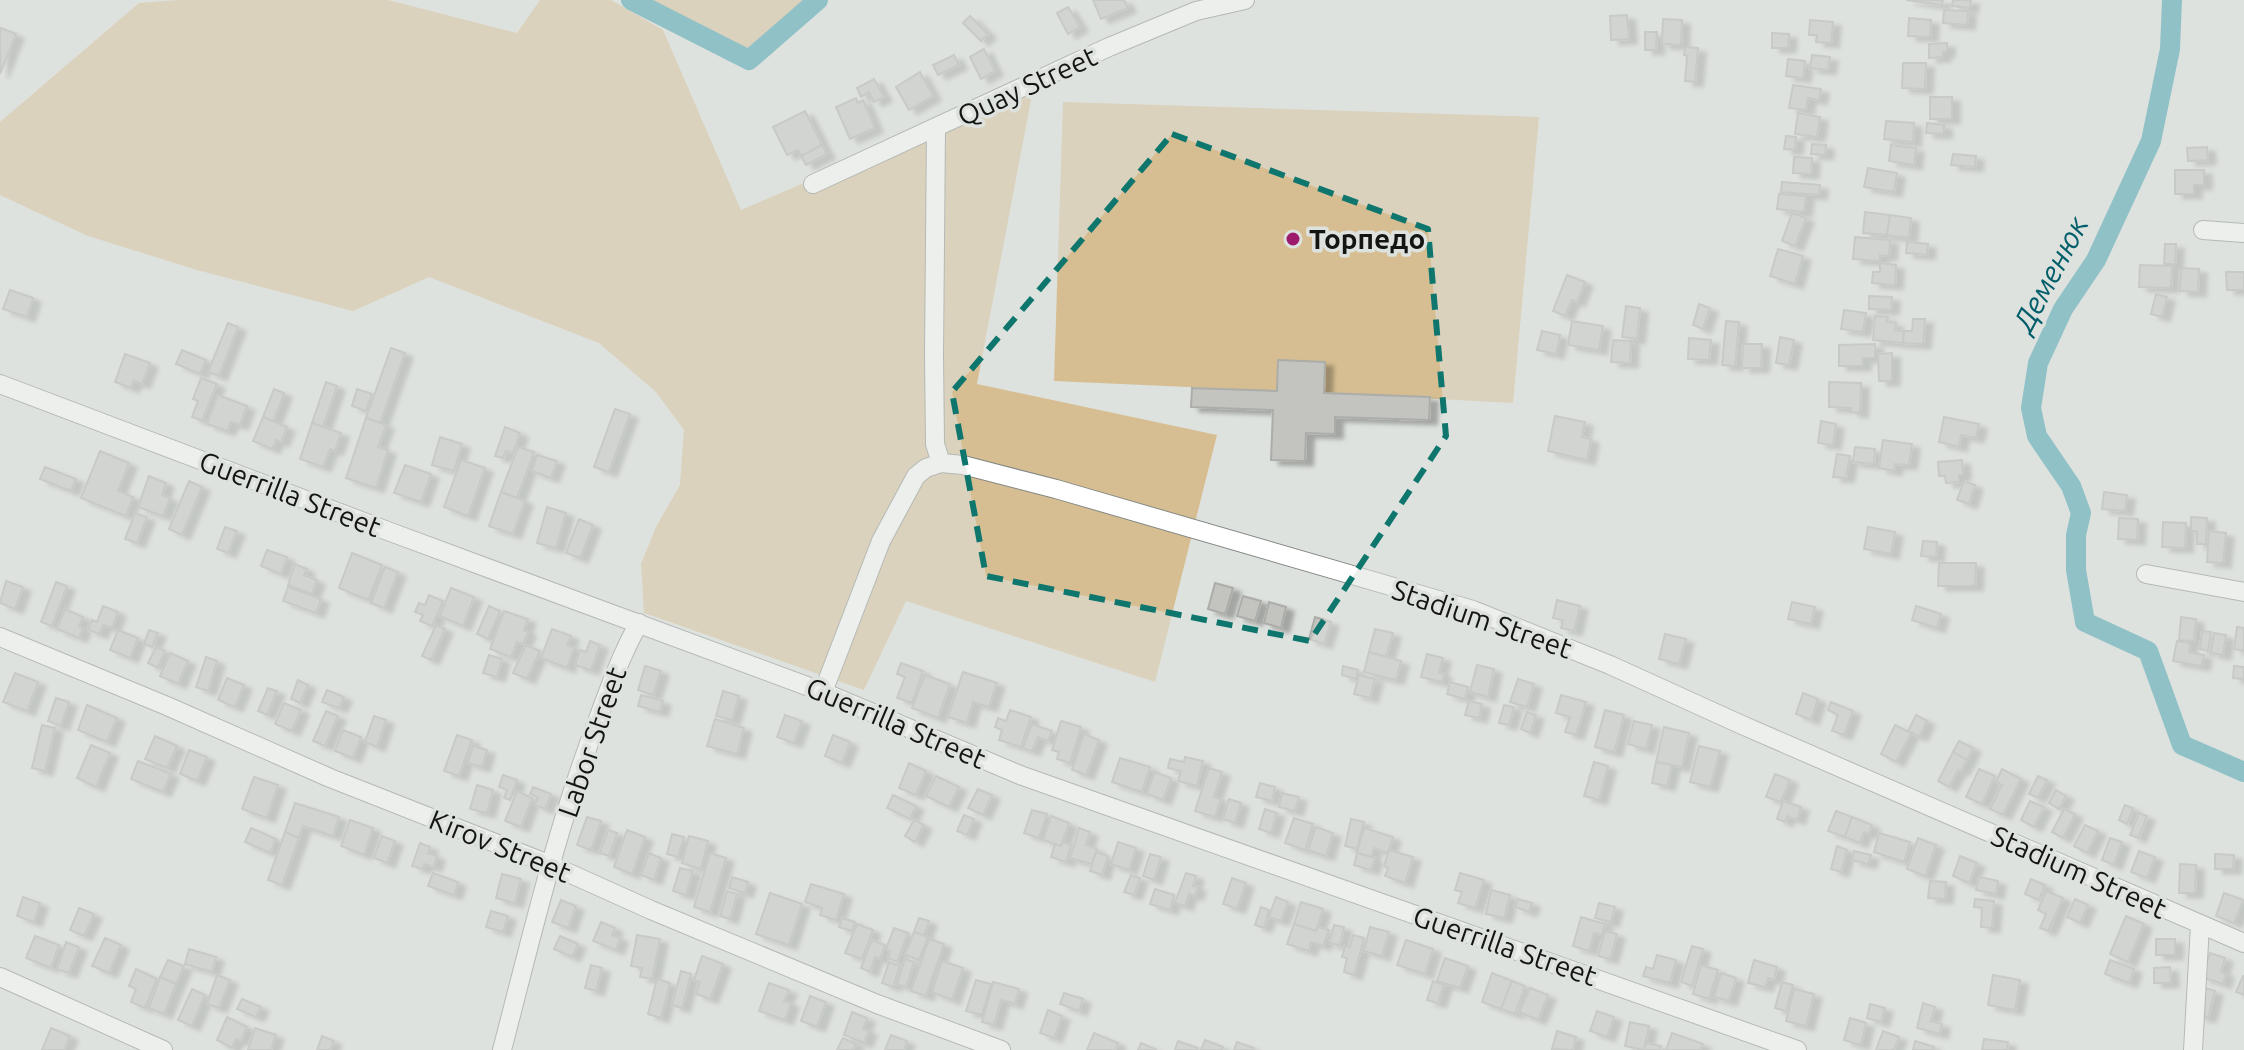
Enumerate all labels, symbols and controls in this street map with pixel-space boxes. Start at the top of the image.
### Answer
street label: Quay Street [952,40,1101,131]
water label: Деменюк [2004,210,2095,340]
place label: Торпедо [1309,223,1425,254]
marker: Торпедо [1284,230,1302,248]
street label: Guerrilla Street [195,445,385,542]
street label: Stadium Street [1388,573,1576,664]
street label: Labor Street [551,663,632,821]
street label: Guerrilla Street [802,671,991,774]
street label: Kirov Street [425,803,575,888]
street label: Stadium Street [1987,819,2171,924]
street label: Guerrilla Street [1409,900,1601,991]

